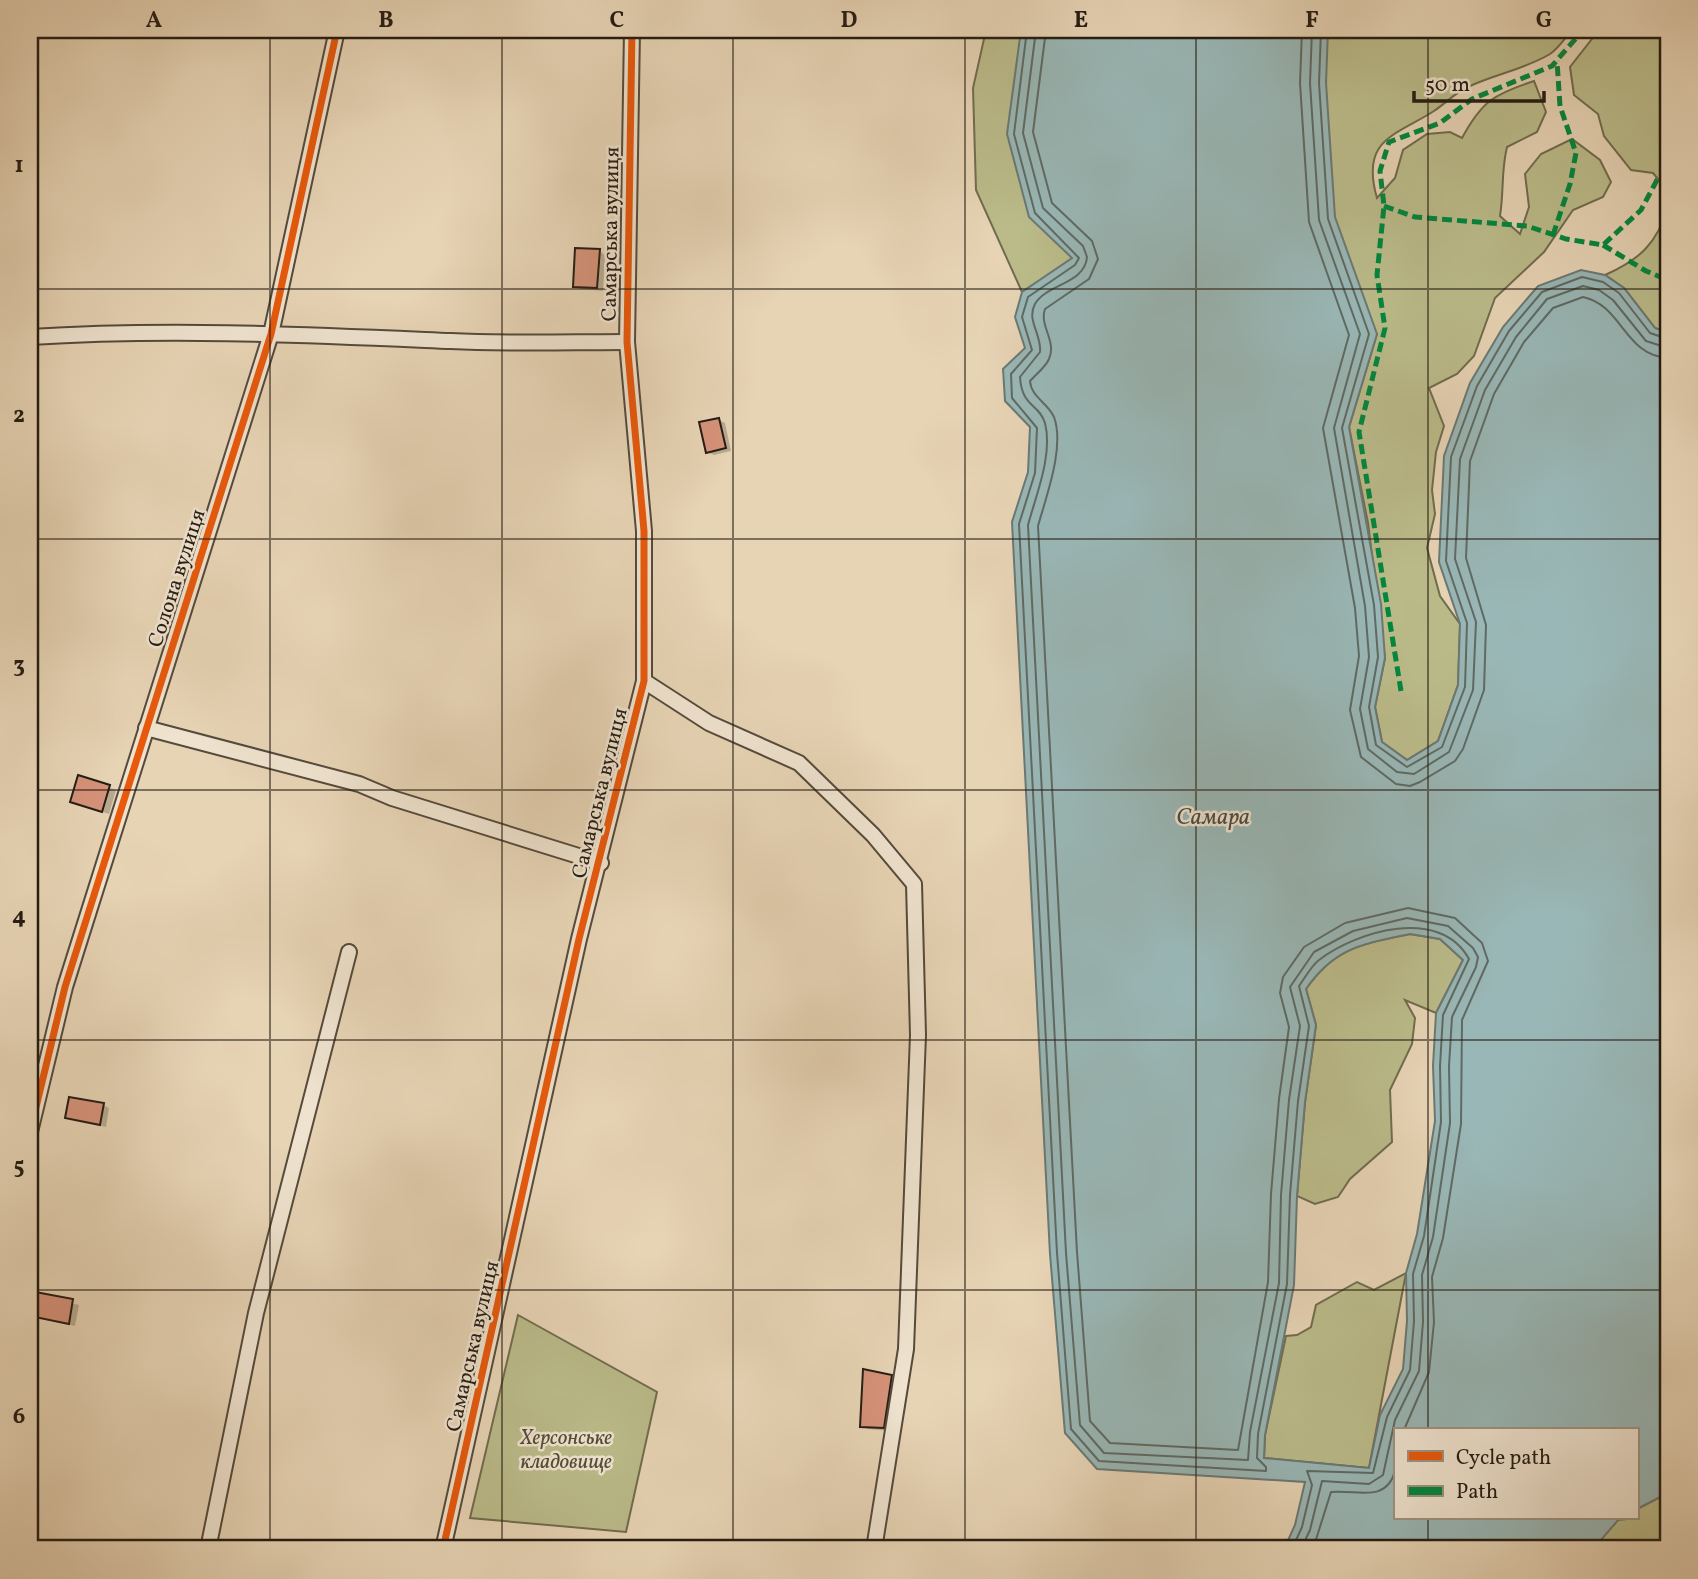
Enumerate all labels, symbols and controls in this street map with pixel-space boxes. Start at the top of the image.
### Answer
text: A [146,5,162,37]
text: B [378,5,394,37]
text: C [610,5,624,37]
text: D [841,5,858,37]
text: E [1074,5,1088,37]
text: F [1305,5,1319,37]
text: G [1536,5,1552,37]
scale bar [1414,60,1544,104]
text: 50 m [1425,71,1470,100]
street label: Самарська вулиця [595,146,628,322]
text: 1 [14,150,24,182]
text: 2 [13,400,25,432]
street label: Солона вулиця [141,506,213,651]
text: 3 [13,650,25,682]
street label: Самарська вулиця [565,705,636,882]
water label: Самара [1176,802,1250,834]
text: 4 [12,901,26,933]
text: 5 [13,1151,25,1183]
street label: Самарська вулиця [440,1258,507,1435]
text: 6 [13,1401,25,1433]
park label: Херсонське кладовище [519,1424,612,1477]
legend [1394,1428,1638,1520]
text: Cycle path [1456,1444,1551,1473]
text: Path [1456,1478,1498,1507]

